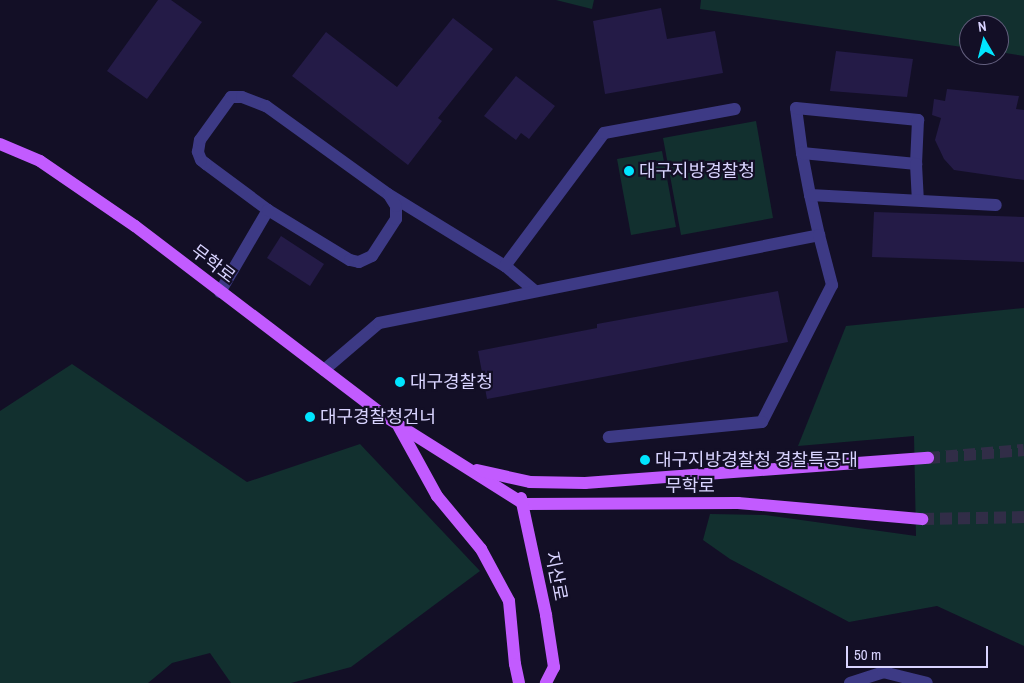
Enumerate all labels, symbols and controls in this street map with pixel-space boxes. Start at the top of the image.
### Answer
north arrow [959,15,1009,65]
text: N [977,17,987,36]
place label: 대구지방경찰청 [639,160,755,182]
marker: 대구지방경찰청 [623,165,635,177]
street label: 무학로 [187,240,239,288]
place label: 대구경찰청 [410,371,493,393]
marker: 대구경찰청 [394,376,406,388]
place label: 대구경찰청건너 [320,406,436,428]
marker: 대구경찰청건너 [304,411,316,423]
place label: 대구지방경찰청 경찰특공대 [655,449,858,471]
marker: 대구지방경찰청 경찰특공대 [639,454,651,466]
street label: 무학로 [665,475,715,497]
street label: 지산로 [541,550,571,602]
scale bar [849,636,992,668]
text: 50 m [854,644,881,665]

